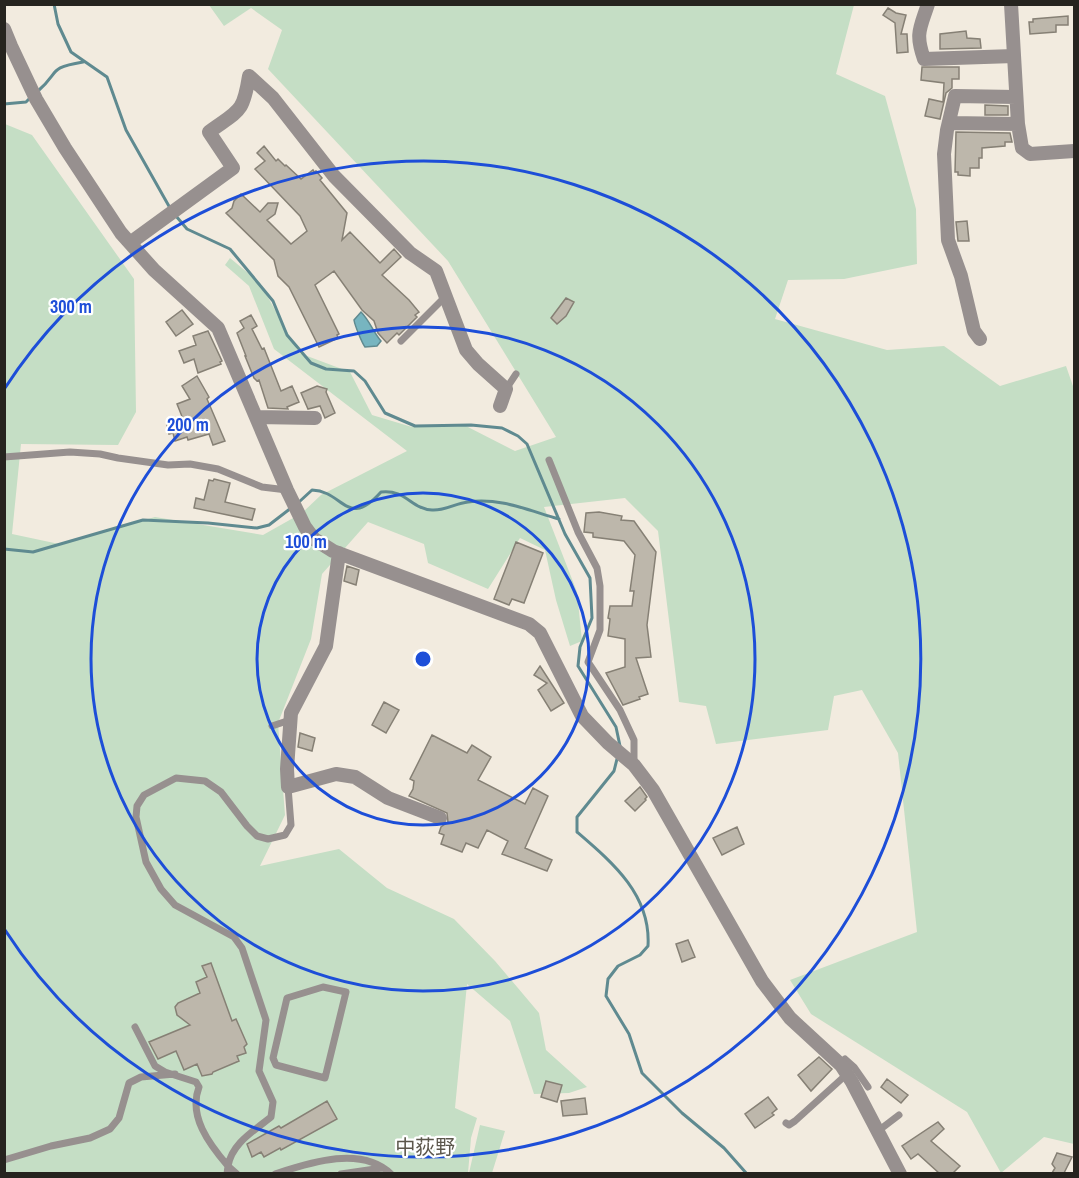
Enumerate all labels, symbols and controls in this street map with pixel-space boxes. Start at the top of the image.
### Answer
text: 300 m [50,294,92,319]
text: 200 m [167,412,209,437]
text: 100 m [285,529,327,554]
centre of rings [413,649,433,669]
district label: 中荻野 [395,1133,455,1160]

